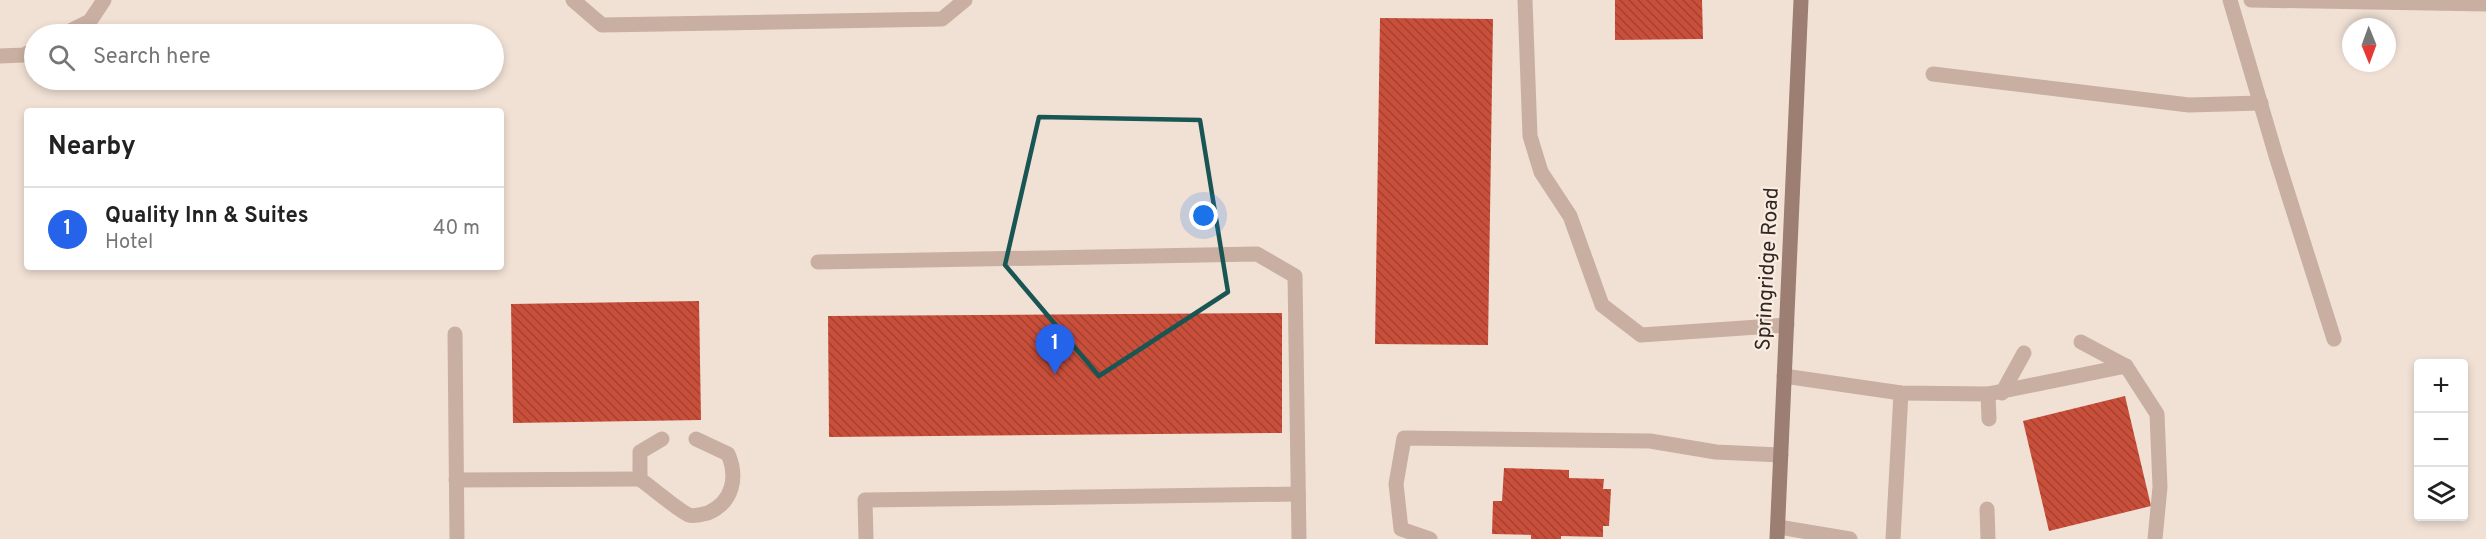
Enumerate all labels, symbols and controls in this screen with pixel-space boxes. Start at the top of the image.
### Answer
north arrow [2342,18,2396,72]
search box [24,24,504,90]
icon: search [45,41,78,74]
text: Search here [93,44,211,71]
text: Nearby [48,131,136,164]
street label: Springridge Road [1750,187,1786,351]
your location [1189,201,1218,230]
text: Quality Inn & Suites [105,203,309,230]
text: 1 [64,216,72,242]
text: 40 m [433,216,480,242]
text: Hotel [105,230,153,256]
pin: 1 [1036,324,1074,374]
map controls [2414,359,2468,521]
button: + [2414,359,2468,413]
button: − [2414,413,2468,467]
button: layers [2414,467,2468,521]

